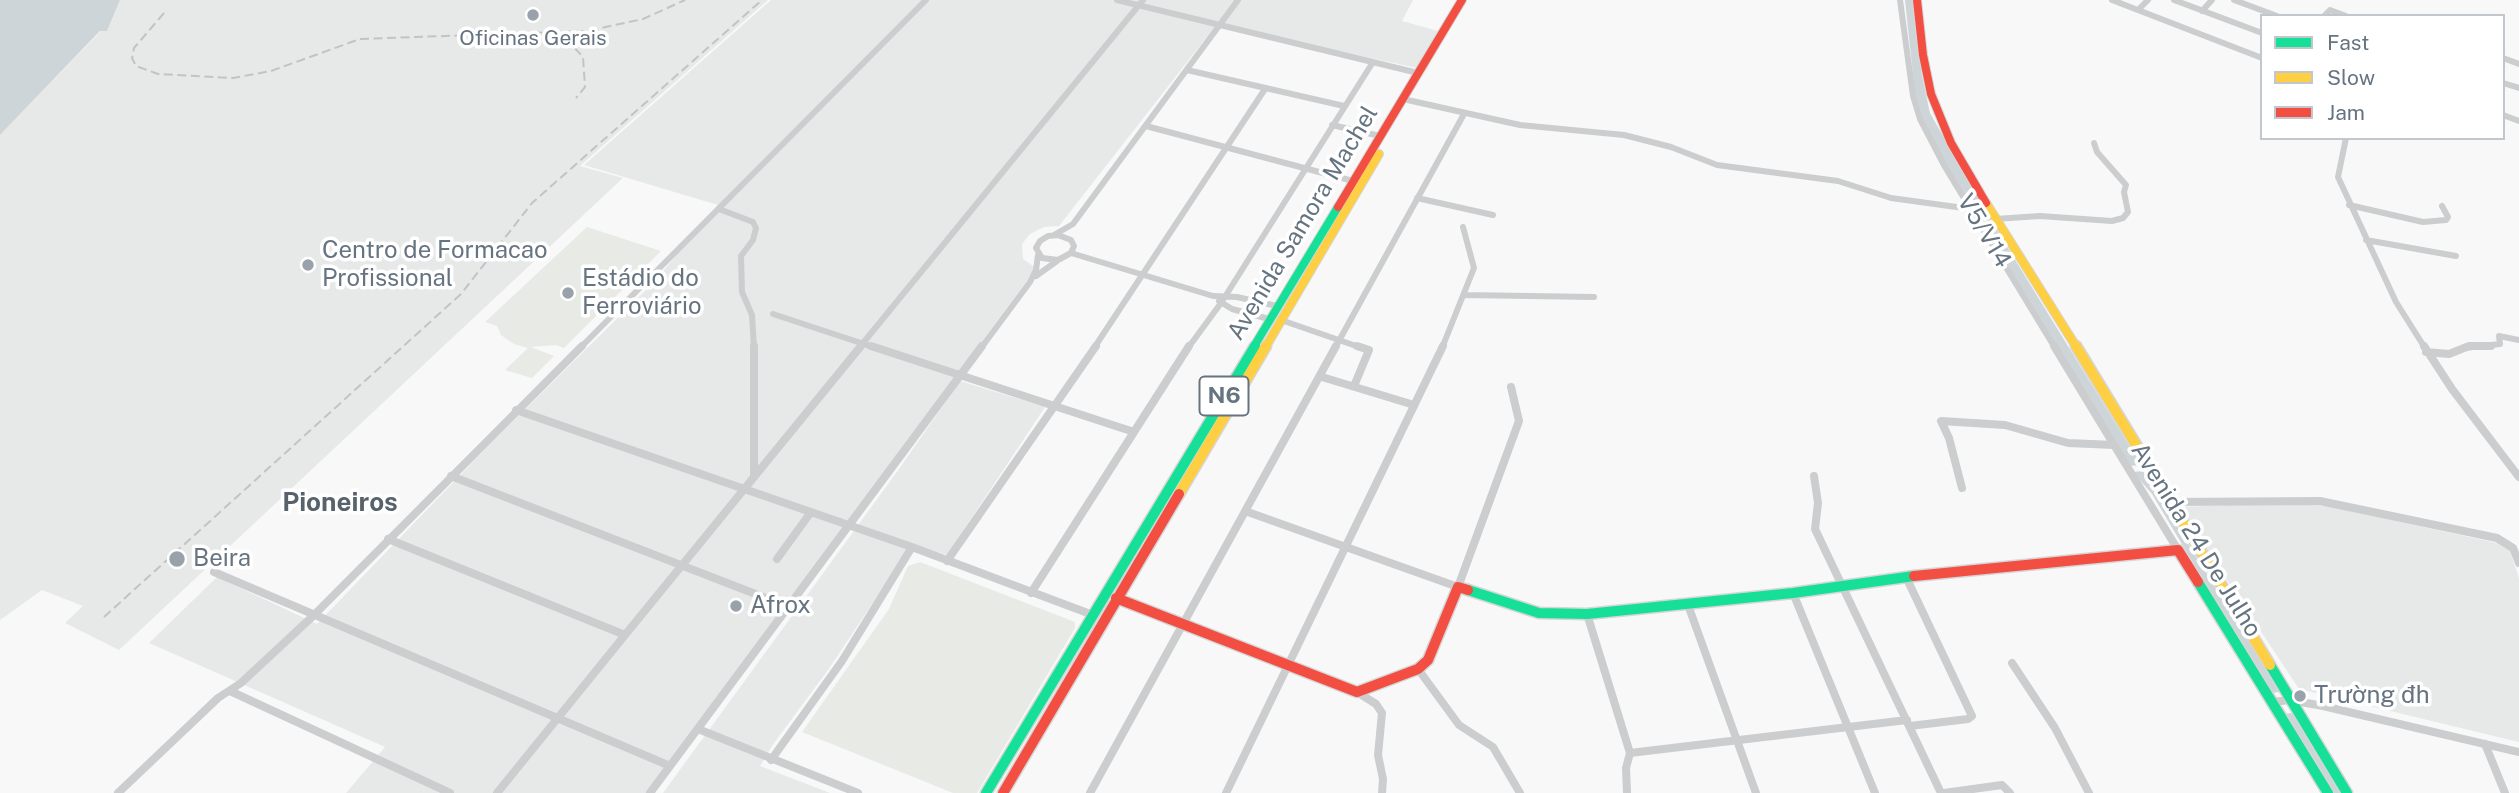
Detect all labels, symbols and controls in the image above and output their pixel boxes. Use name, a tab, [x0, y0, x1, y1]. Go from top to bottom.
marker: Oficinas Gerais	[525, 7, 541, 23]
legend	[2260, 14, 2505, 140]
place label: Oficinas Gerais	[459, 26, 607, 52]
text: Fast	[2327, 30, 2369, 55]
text: Slow	[2327, 65, 2375, 90]
text: Jam	[2327, 100, 2365, 125]
street label: Avenida Samora Machel	[1222, 101, 1384, 345]
street label: V5/V14	[1951, 189, 2017, 273]
place label: Centro de Formacao Profissional	[322, 237, 548, 293]
marker: Centro de Formacao Profissional	[300, 257, 316, 273]
place label: Estádio do Ferroviário	[582, 265, 702, 321]
marker: Estádio do Ferroviário	[560, 285, 576, 301]
road number: N6	[1200, 376, 1248, 416]
street label: Avenida 24 De Julho	[2125, 438, 2267, 642]
district label: Pioneiros	[282, 487, 398, 519]
place label: Beira	[193, 545, 251, 573]
marker: Beira	[167, 549, 187, 569]
place label: Afrox	[750, 592, 811, 620]
marker: Afrox	[728, 598, 744, 614]
place label: Trường đh	[2314, 682, 2430, 710]
marker: Trường đh	[2292, 688, 2308, 704]

